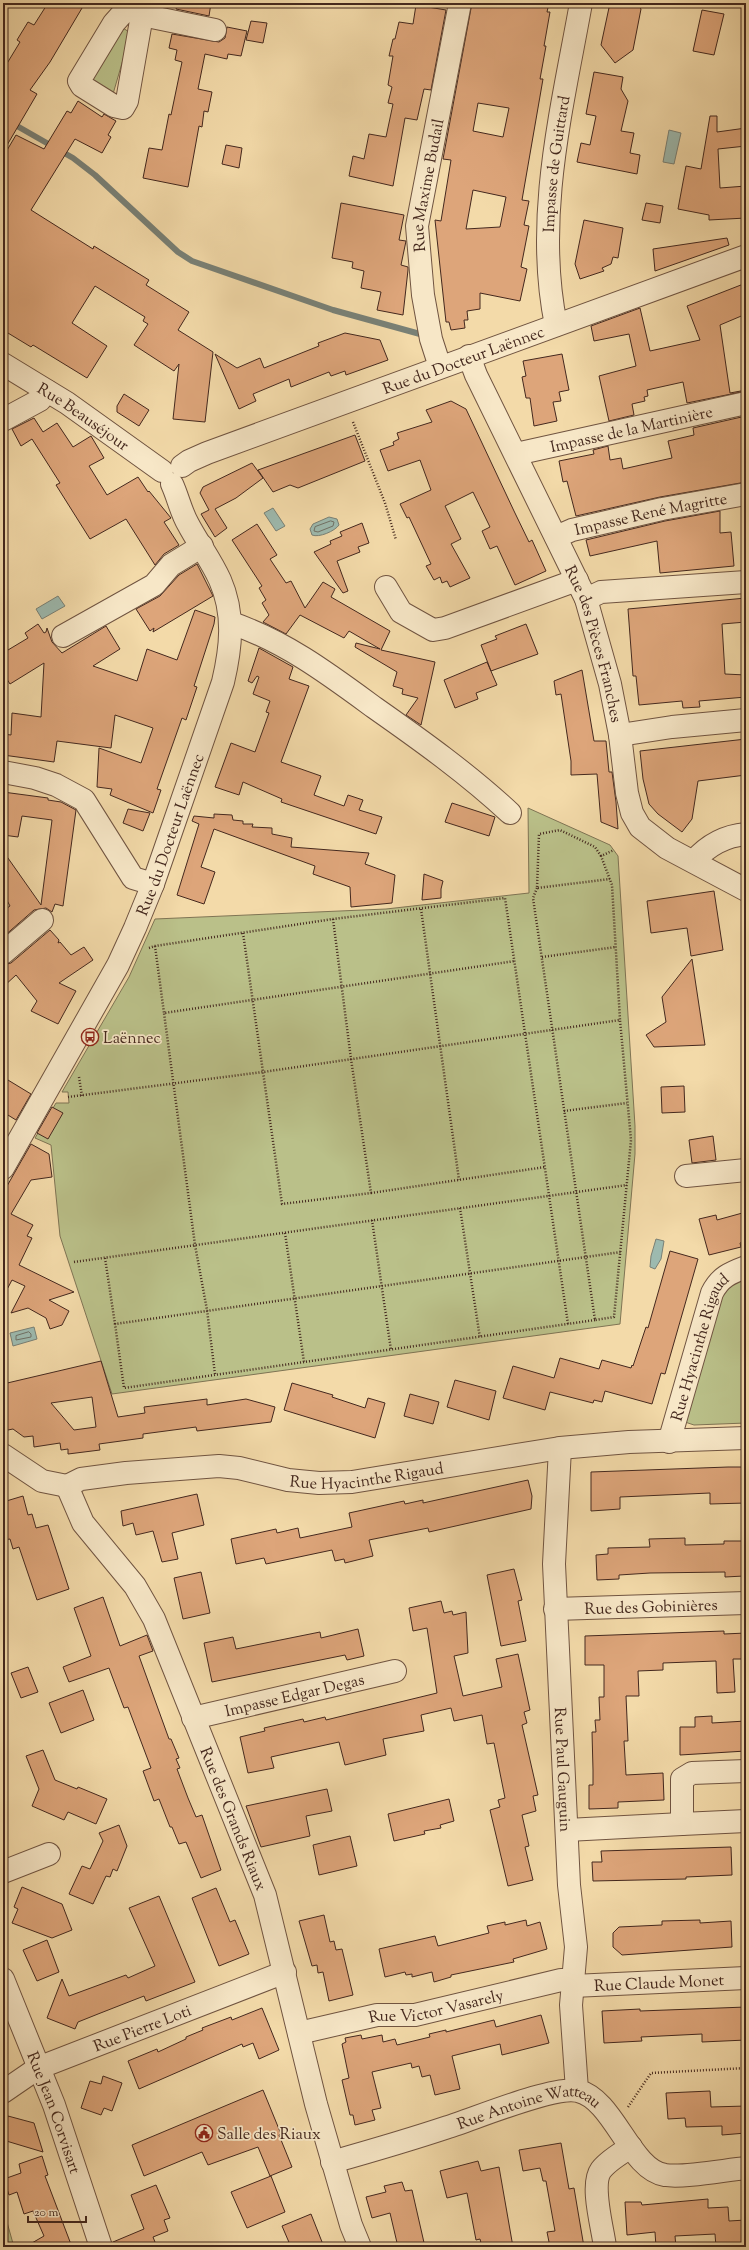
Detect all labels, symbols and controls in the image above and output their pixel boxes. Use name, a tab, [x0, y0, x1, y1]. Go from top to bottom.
street label: Impasse de Guittard	[539, 94, 577, 233]
street label: Rue Maxime Budail	[408, 116, 452, 253]
street label: Rue du Docteur Laënnec	[380, 322, 548, 402]
street label: Rue Beauséjour	[32, 378, 133, 458]
street label: Impasse de la Martinière	[548, 402, 715, 460]
street label: Impasse René Magritte	[573, 489, 729, 543]
street label: Rue des Pièces Franches	[557, 562, 626, 725]
street label: Rue du Docteur Laënnec	[132, 751, 211, 920]
bus stop icon: Laënnec	[80, 1027, 100, 1047]
place label: Laënnec	[103, 1028, 161, 1051]
street label: Rue Hyacinthe Rigaud	[667, 1269, 735, 1424]
street label: Rue Hyacinthe Rigaud	[288, 1458, 445, 1497]
street label: Rue des Gobinières	[584, 1595, 718, 1622]
street label: Impasse Edgar Degas	[223, 1669, 367, 1724]
street label: Rue Paul Gauguin	[547, 1707, 576, 1833]
street label: Rue des Grands Riaux	[193, 1744, 271, 1895]
street label: Rue Claude Monet	[594, 1970, 725, 1999]
street label: Rue Victor Vasarely	[367, 1985, 506, 2031]
street label: Rue Pierre Loti	[91, 2000, 196, 2059]
street label: Rue Jean Corvisart	[20, 2049, 85, 2178]
street label: Rue Antoine Watteau	[455, 2081, 606, 2137]
public building icon: Salle des Riaux	[194, 2123, 214, 2143]
place label: Salle des Riaux	[217, 2124, 321, 2147]
scale bar	[28, 2198, 86, 2224]
text: 20 m	[34, 2204, 59, 2222]

